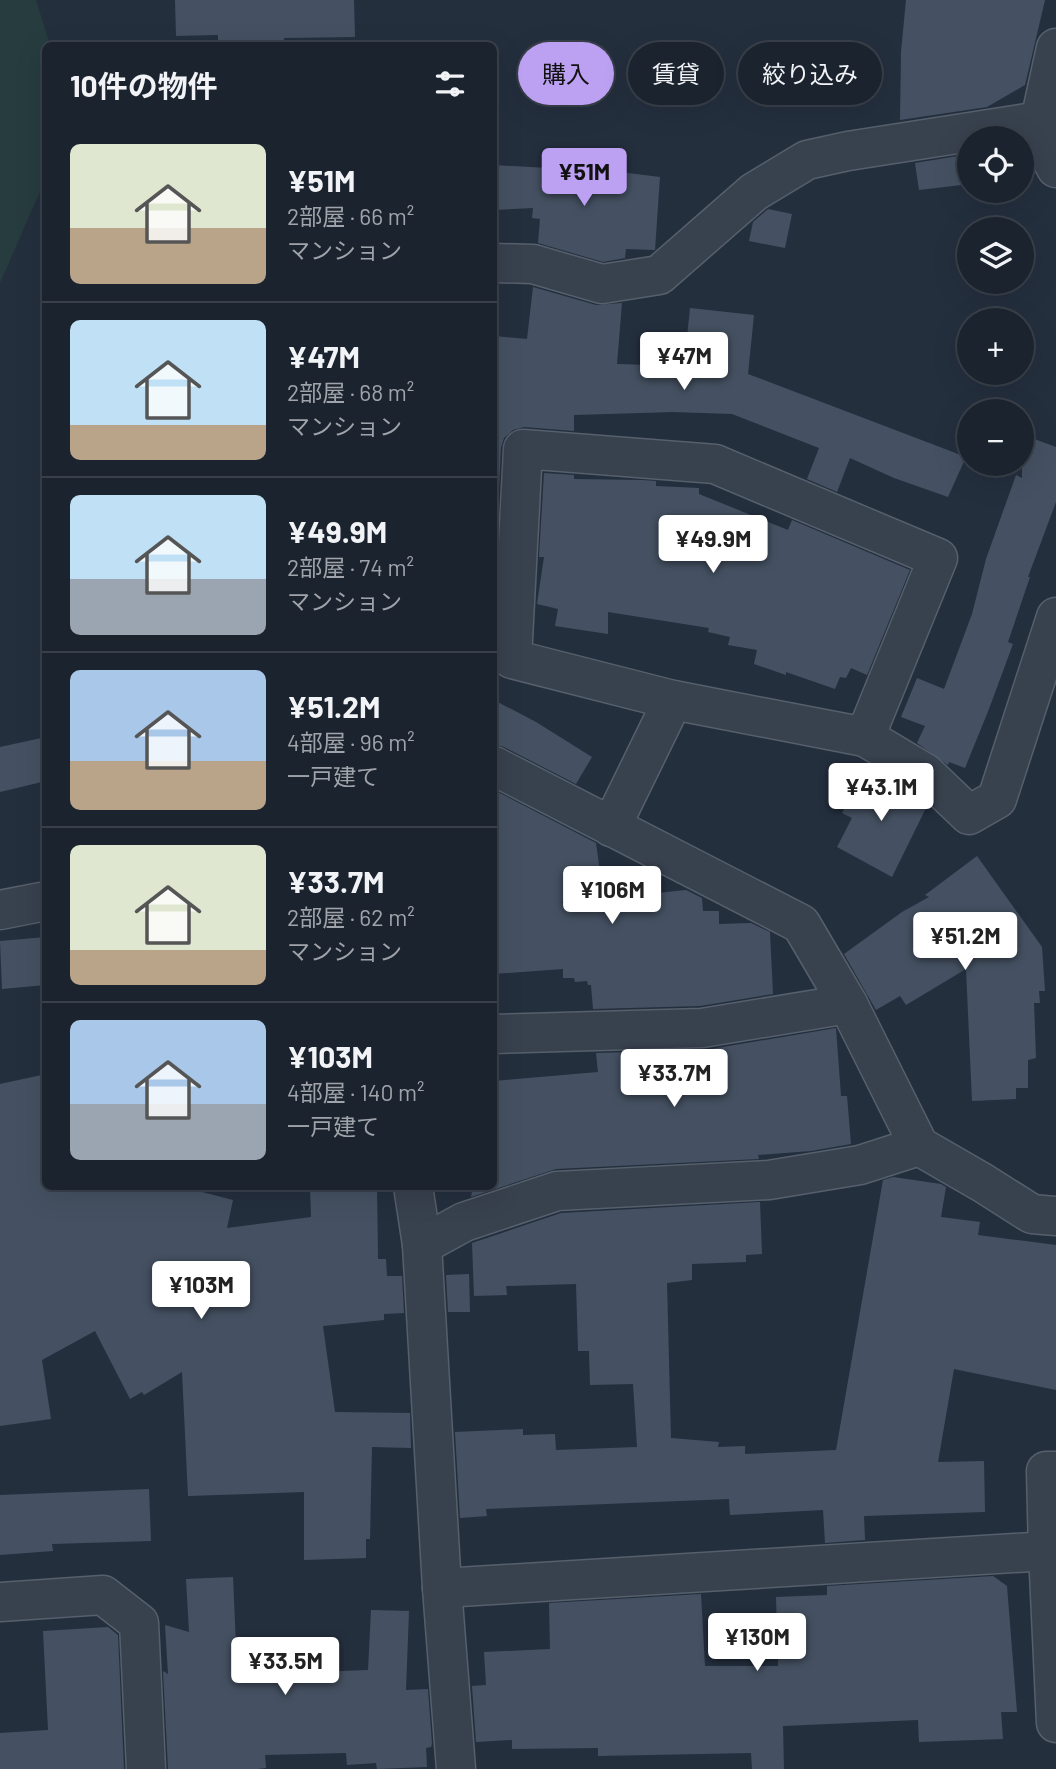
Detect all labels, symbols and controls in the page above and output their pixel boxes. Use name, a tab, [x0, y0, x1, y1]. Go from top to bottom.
chip: 購入	[518, 42, 614, 105]
chip: 賃貸	[628, 42, 724, 105]
chip: 絞り込み	[738, 42, 882, 105]
icon: filters	[431, 65, 469, 103]
text: 10件の物件	[70, 67, 218, 103]
map controls	[957, 126, 1034, 476]
button: locate	[957, 126, 1034, 203]
pin: ¥51M	[543, 148, 625, 208]
text: ¥51M	[558, 157, 610, 185]
text: ¥51M	[287, 162, 356, 198]
icon: home	[126, 172, 210, 256]
text: 2部屋 · 66 m²	[287, 202, 414, 230]
button: layers	[957, 217, 1034, 294]
text: マンション	[287, 236, 402, 264]
button: +	[957, 308, 1034, 385]
pin: ¥47M	[643, 332, 725, 392]
text: ¥47M	[287, 338, 360, 374]
text: ¥47M	[656, 341, 712, 369]
icon: home	[126, 348, 210, 432]
text: 2部屋 · 68 m²	[287, 378, 414, 406]
button: −	[957, 399, 1034, 476]
text: マンション	[287, 412, 402, 440]
text: ¥49.9M	[287, 513, 387, 549]
pin: ¥49.9M	[656, 516, 770, 575]
icon: home	[126, 523, 210, 607]
text: ¥49.9M	[675, 524, 751, 552]
text: 2部屋 · 74 m²	[287, 553, 414, 581]
text: マンション	[287, 587, 402, 615]
text: ¥51.2M	[287, 688, 380, 724]
icon: home	[126, 698, 210, 782]
text: 4部屋 · 96 m²	[287, 728, 415, 756]
text: 一戸建て	[287, 762, 379, 790]
pin: ¥43.1M	[824, 764, 938, 823]
text: ¥43.1M	[845, 772, 917, 800]
text: ¥33.7M	[287, 863, 384, 899]
pin: ¥106M	[563, 866, 661, 926]
icon: home	[126, 873, 210, 957]
text: ¥106M	[579, 875, 645, 903]
text: 2部屋 · 62 m²	[287, 903, 415, 931]
pin: ¥51.2M	[908, 912, 1022, 972]
text: ¥51.2M	[929, 921, 1001, 949]
text: マンション	[287, 937, 402, 965]
text: ¥103M	[287, 1038, 373, 1074]
icon: home	[126, 1048, 210, 1132]
pin: ¥33.7M	[617, 1050, 731, 1109]
text: ¥33.7M	[637, 1058, 711, 1086]
text: 4部屋 · 140 m²	[287, 1078, 425, 1106]
text: 一戸建て	[287, 1112, 379, 1140]
pin: ¥103M	[152, 1262, 250, 1321]
text: ¥103M	[168, 1270, 234, 1298]
pin: ¥130M	[708, 1614, 806, 1673]
text: ¥130M	[724, 1622, 790, 1650]
pin: ¥33.5M	[228, 1638, 342, 1697]
text: ¥33.5M	[247, 1646, 323, 1674]

